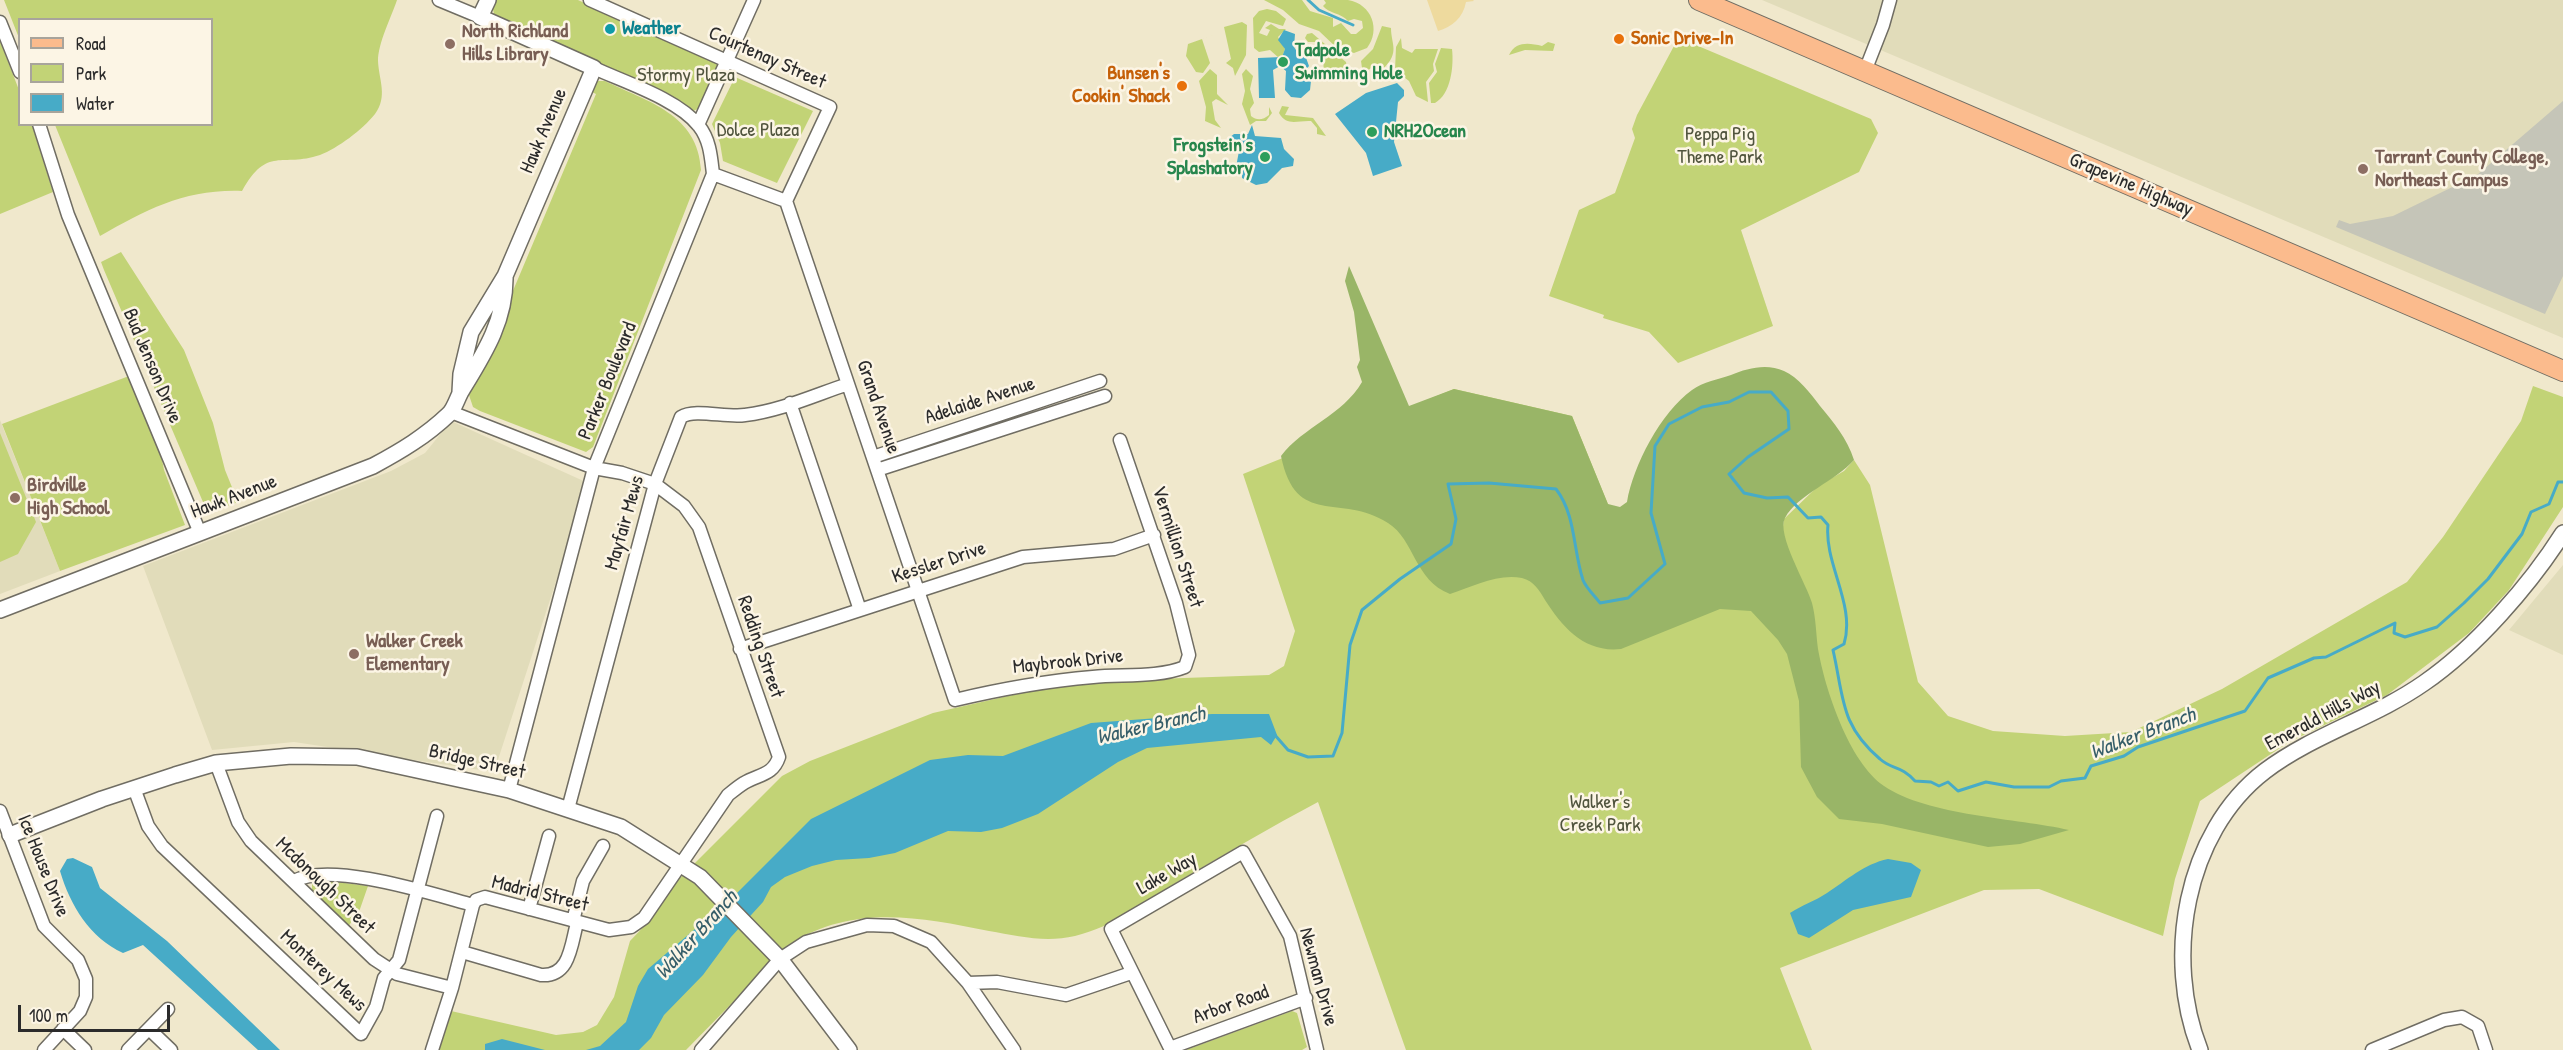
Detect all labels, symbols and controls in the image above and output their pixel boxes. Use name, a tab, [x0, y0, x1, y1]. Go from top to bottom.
place label: Weather	[622, 17, 681, 41]
legend	[18, 18, 213, 126]
place label: North Richland Hills Library	[462, 20, 568, 67]
street label: Courtenay Street	[705, 21, 829, 95]
marker: Weather	[603, 22, 617, 36]
place label: Sonic Drive-In	[1631, 27, 1734, 51]
text: Road	[76, 31, 106, 56]
marker: Sonic Drive-In	[1612, 32, 1626, 46]
marker: North Richland Hills Library	[443, 37, 457, 51]
place label: Tadpole Swimming Hole	[1295, 39, 1403, 86]
marker: Tadpole Swimming Hole	[1276, 55, 1290, 69]
text: Park	[76, 61, 106, 86]
place label: Bunsen's Cookin' Shack	[1072, 62, 1170, 109]
park label: Stormy Plaza	[637, 64, 735, 88]
marker: Bunsen's Cookin' Shack	[1175, 79, 1189, 93]
street label: Hawk Avenue	[515, 85, 573, 177]
text: Water	[76, 91, 114, 116]
park label: Dolce Plaza	[717, 119, 799, 143]
place label: NRH2Ocean	[1384, 120, 1466, 144]
park label: Peppa Pig Theme Park	[1677, 123, 1763, 170]
marker: NRH2Ocean	[1365, 125, 1379, 139]
place label: Frogstein's Splashatory	[1167, 134, 1253, 181]
place label: Tarrant County College, Northeast Campus	[2375, 146, 2548, 193]
street label: Grapevine Highway	[2065, 148, 2197, 222]
marker: Frogstein's Splashatory	[1258, 150, 1272, 164]
marker: Tarrant County College, Northeast Campus	[2356, 162, 2370, 176]
street label: Bud Jenson Drive	[117, 305, 187, 427]
street label: Parker Boulevard	[574, 319, 642, 443]
street label: Grand Avenue	[851, 357, 905, 457]
street label: Adelaide Avenue	[922, 372, 1038, 430]
street label: Hawk Avenue	[188, 470, 280, 524]
street label: Mayfair Mews	[600, 473, 650, 573]
place label: Birdville High School	[27, 474, 110, 521]
street label: Vermillion Street	[1146, 483, 1208, 611]
marker: Birdville High School	[8, 491, 22, 505]
street label: Kessler Drive	[889, 537, 989, 589]
street label: Redding Street	[731, 593, 789, 701]
place label: Walker Creek Elementary	[366, 630, 463, 677]
street label: Maybrook Drive	[1012, 644, 1124, 680]
marker: Walker Creek Elementary	[347, 647, 361, 661]
street label: Emerald Hills Way	[2261, 676, 2385, 756]
water label: Walker Branch	[1094, 701, 1208, 751]
water label: Walker Branch	[2087, 702, 2199, 766]
street label: Bridge Street	[426, 739, 528, 785]
park label: Walker's Creek Park	[1560, 791, 1640, 838]
street label: Ice House Drive	[12, 811, 74, 921]
street label: Mcdonough Street	[270, 833, 380, 939]
street label: Lake Way	[1133, 847, 1201, 901]
street label: Madrid Street	[489, 870, 591, 918]
water label: Walker Branch	[651, 886, 743, 984]
street label: Monterey Mews	[275, 925, 371, 1017]
street label: Newman Drive	[1293, 925, 1343, 1029]
street label: Arbor Road	[1190, 980, 1272, 1030]
scale bar	[21, 993, 172, 1031]
text: 100 m	[29, 1003, 68, 1028]

